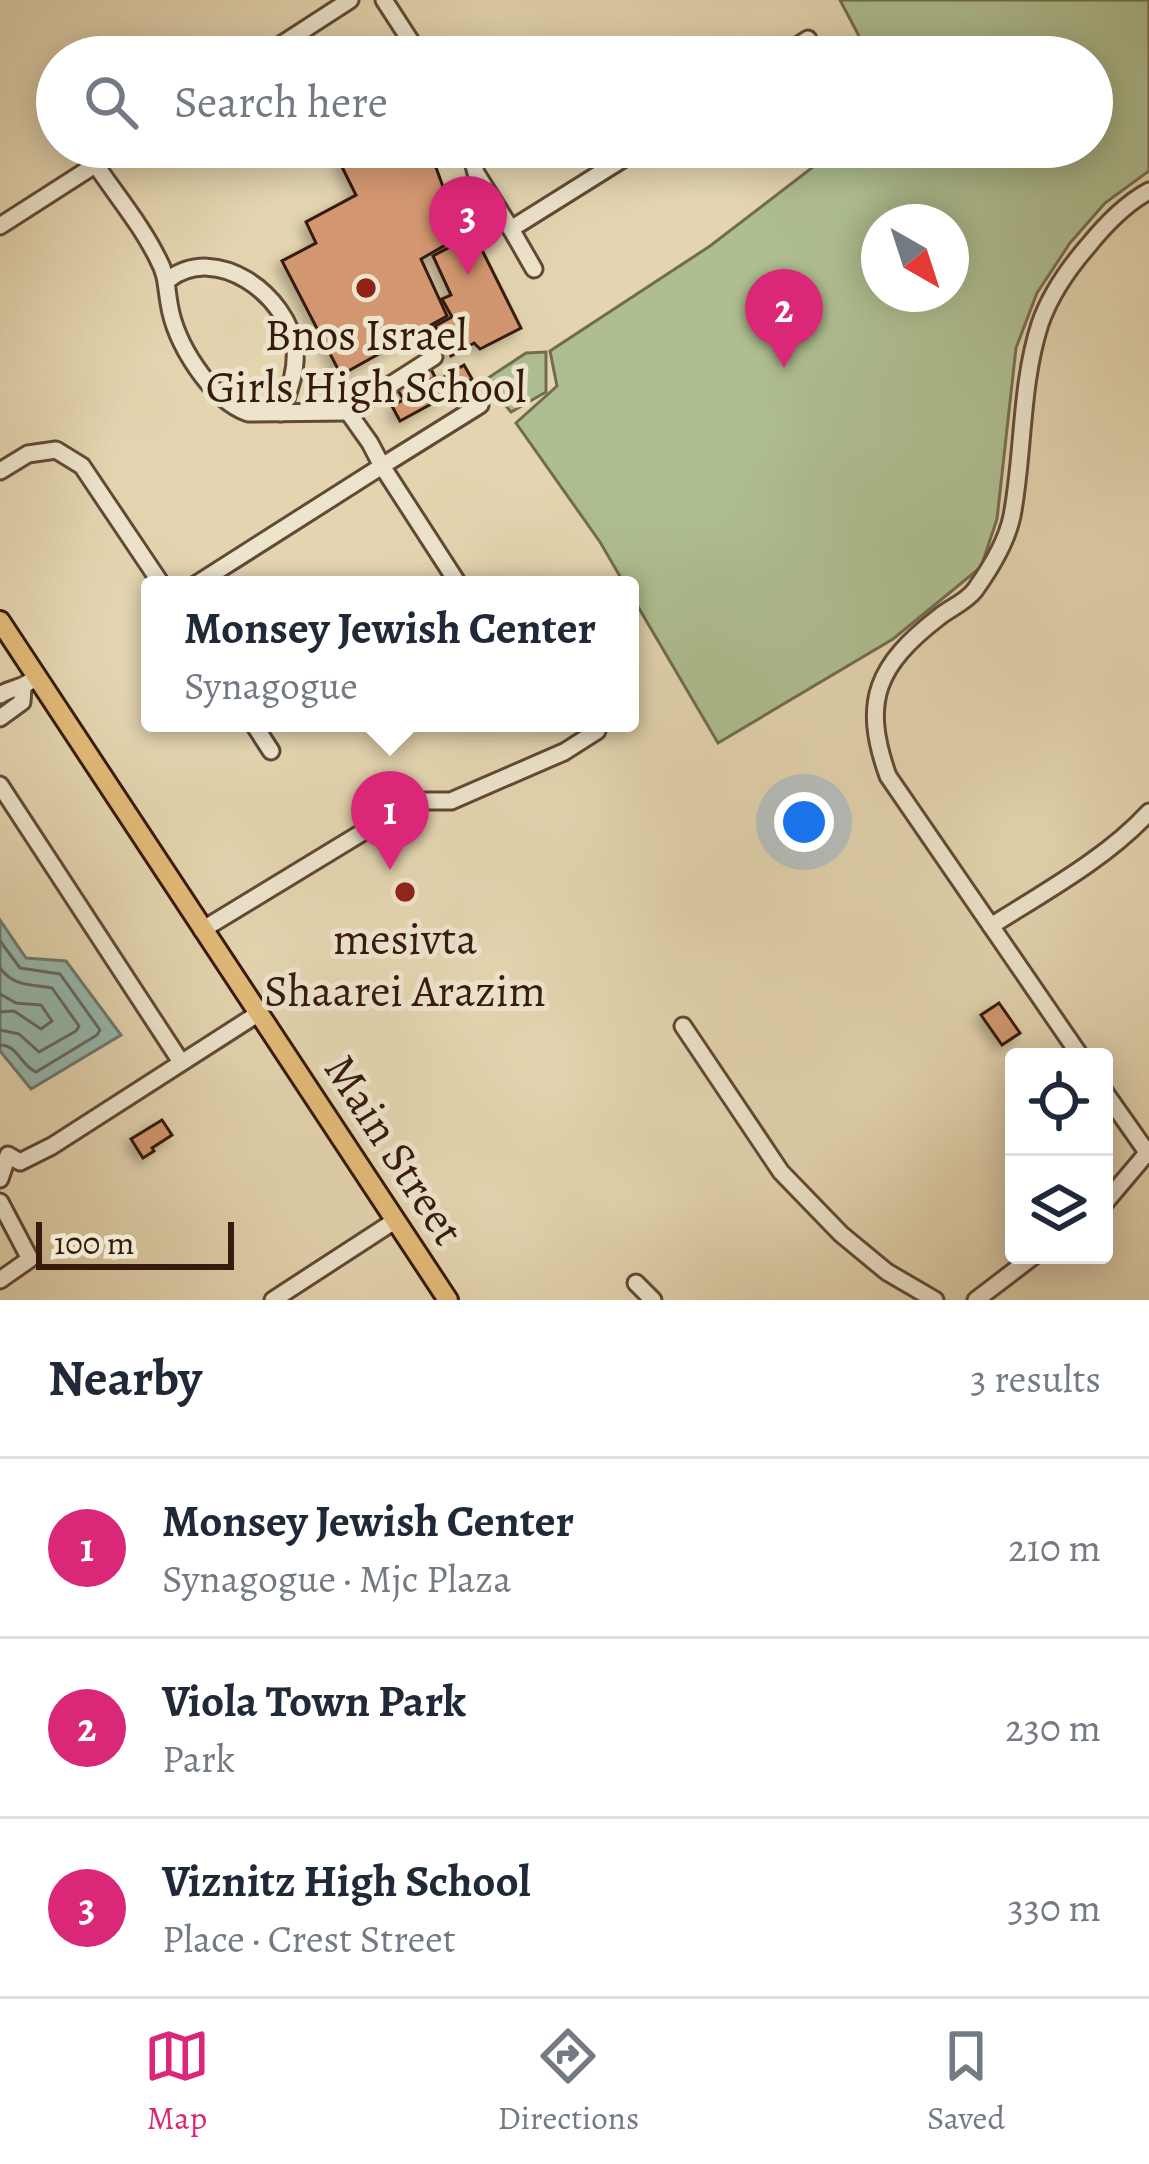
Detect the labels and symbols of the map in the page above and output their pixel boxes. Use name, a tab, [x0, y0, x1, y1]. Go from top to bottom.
pin: 3	[429, 176, 507, 275]
north arrow	[861, 204, 969, 312]
pin: 2	[745, 269, 823, 368]
marker: Bnos Israel Girls High School	[353, 275, 379, 301]
place label: Bnos Israel Girls High School	[206, 304, 526, 418]
pin: 1	[351, 771, 429, 870]
your location	[774, 792, 834, 852]
marker: mesivta Shaarei Arazim	[392, 879, 418, 905]
place label: mesivta Shaarei Arazim	[264, 908, 546, 1022]
street label: Main Street	[309, 1042, 479, 1257]
scale bar	[36, 1216, 234, 1269]

